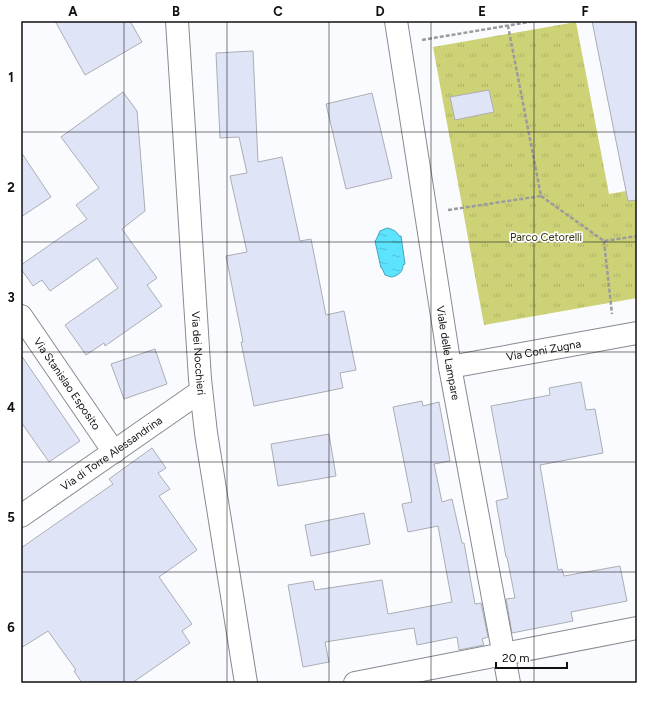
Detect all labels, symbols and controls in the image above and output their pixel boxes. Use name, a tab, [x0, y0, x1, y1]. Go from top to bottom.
text: A	[68, 4, 78, 19]
text: B	[172, 4, 180, 19]
text: C	[273, 4, 283, 19]
text: D	[375, 4, 385, 19]
text: E	[478, 4, 486, 19]
text: F	[581, 4, 589, 19]
text: 1	[8, 70, 14, 85]
text: 2	[7, 180, 15, 195]
park label: Parco Cetorelli	[510, 231, 582, 244]
text: 3	[7, 290, 15, 305]
street label: Viale delle Lampare	[434, 305, 462, 401]
street label: Via dei Nocchieri	[189, 311, 208, 396]
street label: Via Stanislao Esposito	[31, 335, 103, 433]
street label: Via Coni Zugna	[505, 337, 582, 364]
text: 4	[7, 400, 15, 415]
street label: Via di Torre Alessandrina	[58, 414, 165, 493]
text: 5	[7, 510, 15, 525]
text: 6	[7, 620, 15, 635]
scale bar	[496, 644, 567, 670]
text: 20 m	[502, 651, 530, 665]

